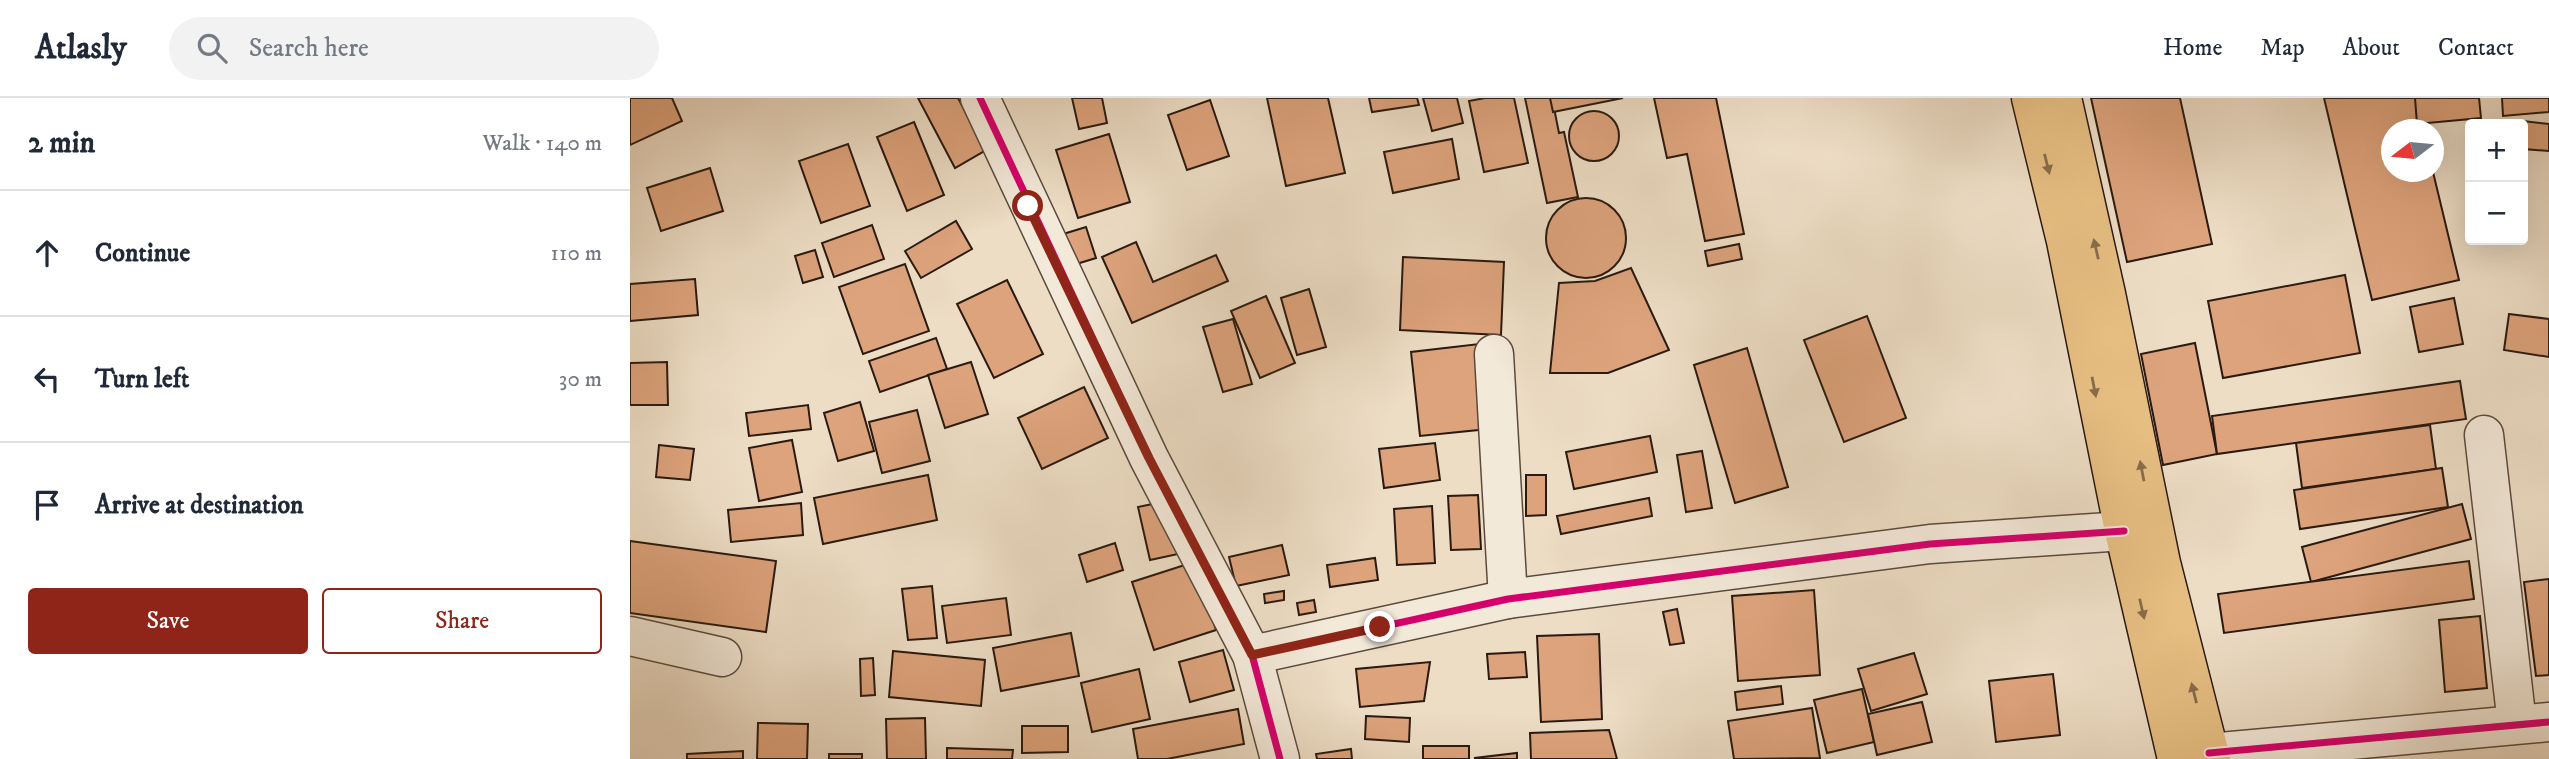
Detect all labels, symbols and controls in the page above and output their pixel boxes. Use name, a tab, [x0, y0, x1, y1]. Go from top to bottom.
search box	[169, 17, 659, 80]
text: Atlasly	[35, 28, 127, 69]
icon: search	[193, 29, 231, 67]
text: Search here	[249, 32, 369, 65]
text: Home	[2163, 33, 2222, 63]
text: Map	[2260, 33, 2305, 63]
text: About	[2343, 33, 2400, 63]
text: Contact	[2438, 33, 2514, 63]
north arrow	[2381, 119, 2444, 182]
map controls	[2465, 119, 2528, 245]
button: +	[2465, 119, 2528, 182]
text: 2 min	[28, 125, 95, 162]
text: Walk · 140 m	[483, 129, 602, 158]
one-way arrow	[2042, 153, 2053, 175]
button: −	[2465, 182, 2528, 245]
route start	[1012, 190, 1043, 221]
icon: ahead	[28, 234, 66, 272]
text: Continue	[95, 237, 190, 270]
one-way arrow	[2090, 238, 2101, 260]
text: 110 m	[551, 239, 602, 268]
icon: left	[28, 360, 66, 398]
text: Turn left	[95, 363, 189, 396]
text: 30 m	[559, 365, 602, 394]
one-way arrow	[2089, 376, 2100, 398]
one-way arrow	[2136, 460, 2147, 482]
icon: arrive	[28, 486, 66, 524]
text: Arrive at destination	[95, 489, 304, 522]
button: Save	[28, 588, 308, 654]
button: Share	[322, 588, 602, 654]
one-way arrow	[2137, 598, 2148, 620]
route end	[1364, 611, 1395, 642]
one-way arrow	[2188, 682, 2199, 704]

